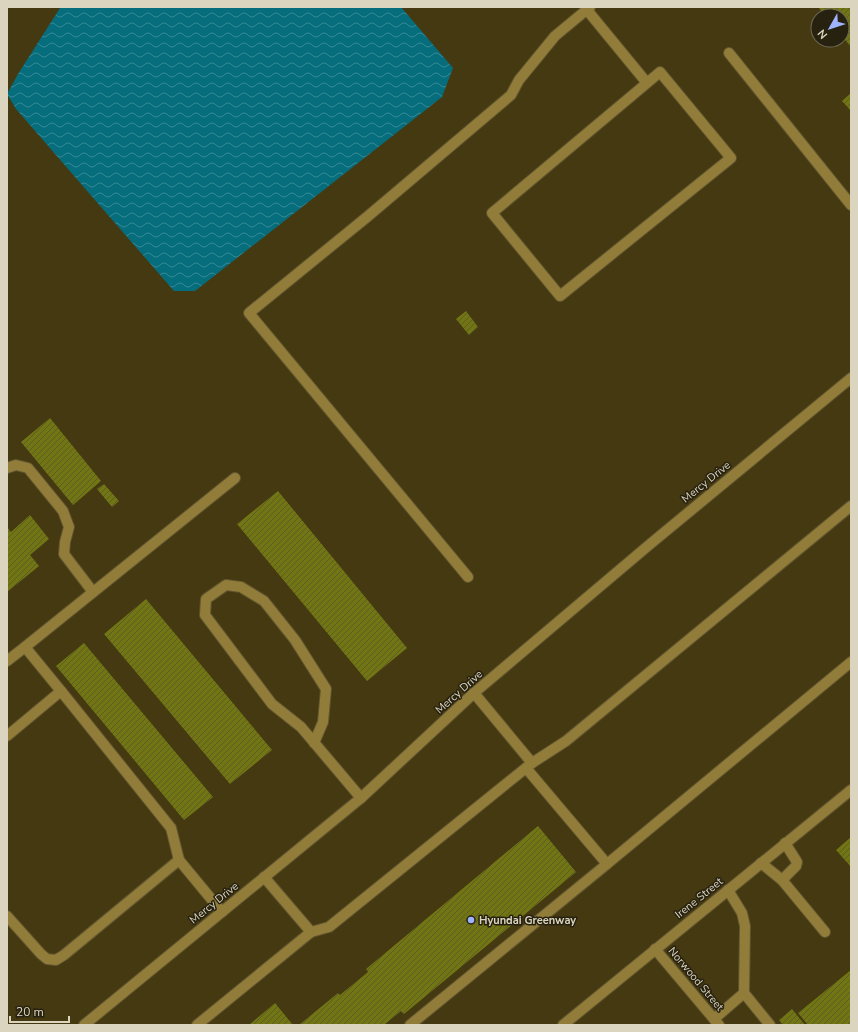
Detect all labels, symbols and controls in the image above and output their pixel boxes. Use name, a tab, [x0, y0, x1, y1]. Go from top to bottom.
north arrow	[810, 8, 850, 48]
text: N	[814, 26, 831, 42]
street label: Mercy Drive	[678, 458, 734, 506]
street label: Mercy Drive	[432, 667, 486, 717]
street label: Irene Street	[672, 874, 726, 922]
street label: Mercy Drive	[186, 879, 242, 927]
place label: Hyundai Greenway	[479, 913, 576, 928]
marker: Hyundai Greenway	[466, 915, 476, 925]
street label: Norwood Street	[665, 944, 727, 1014]
scale bar	[10, 998, 69, 1024]
text: 20 m	[16, 1004, 44, 1020]

